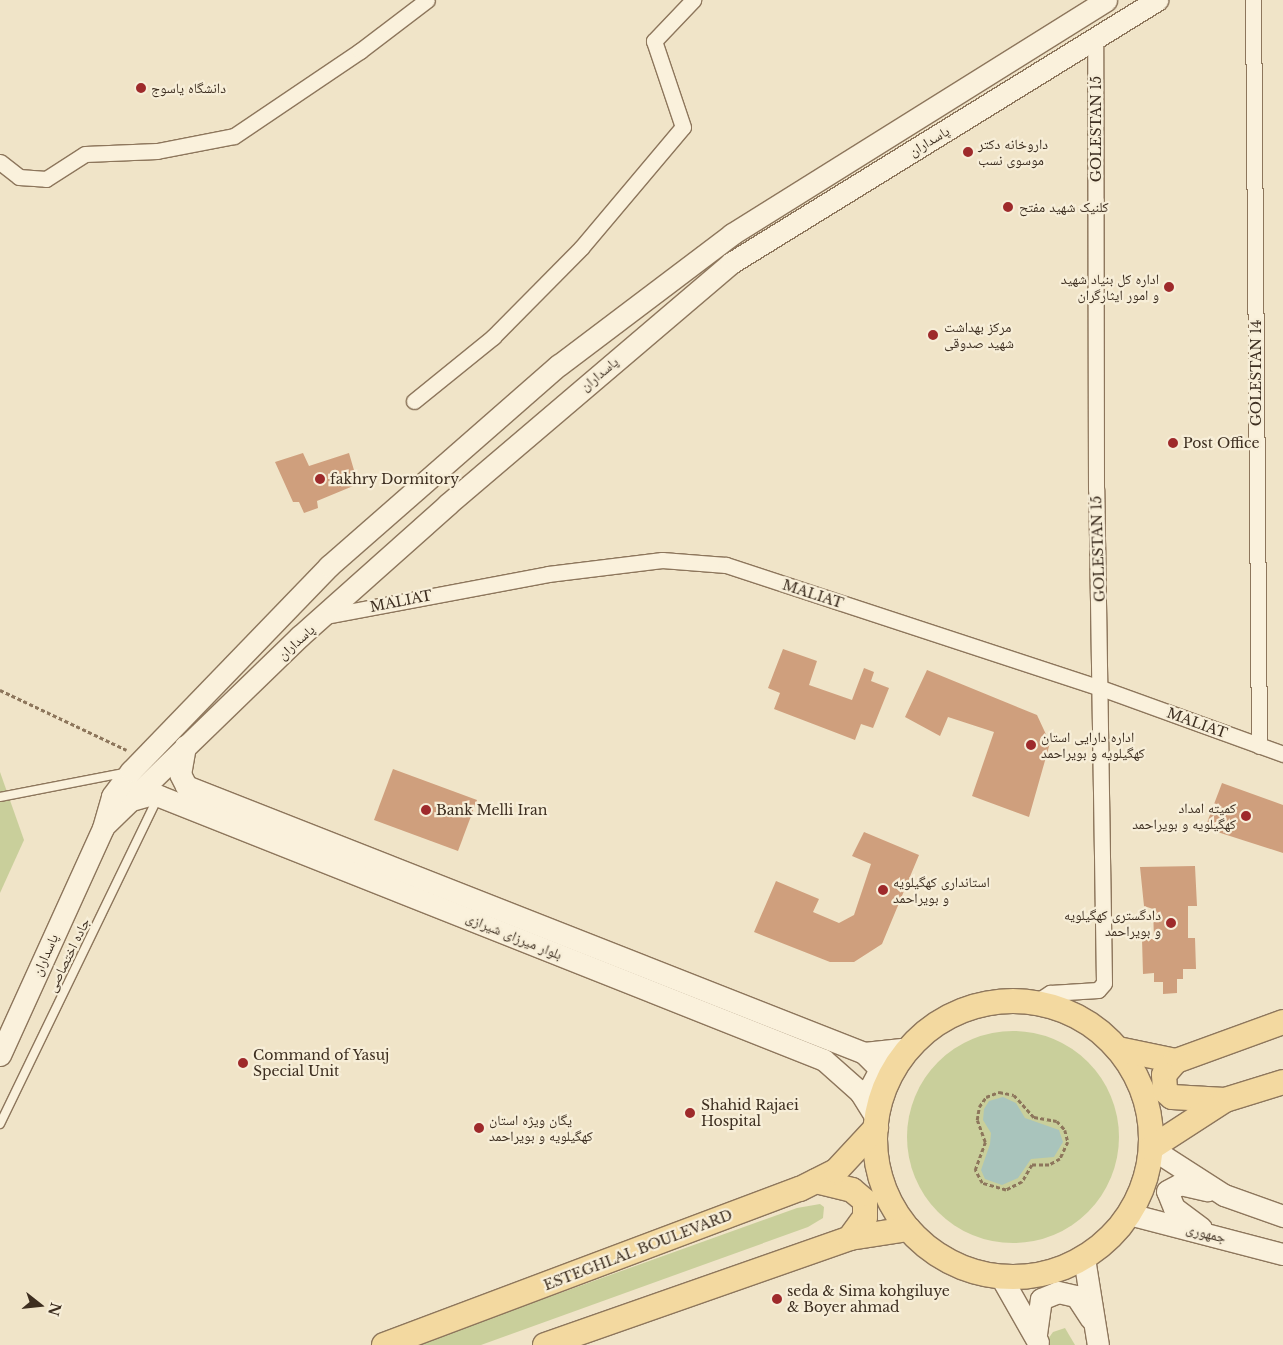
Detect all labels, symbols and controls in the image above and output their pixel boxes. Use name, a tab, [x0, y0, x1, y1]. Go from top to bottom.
street label: GOLESTAN 15	[1088, 76, 1104, 182]
place label: دانشگاه یاسوج	[151, 80, 226, 96]
marker: دانشگاه یاسوج	[135, 82, 147, 94]
street label: پاسداران	[906, 122, 952, 160]
place label: داروخانه دكتر موسوی نسب	[978, 136, 1048, 168]
marker: داروخانه دكتر موسوی نسب	[962, 146, 974, 158]
place label: کلنیک شهید مفتح	[1019, 199, 1109, 215]
marker: کلنیک شهید مفتح	[1001, 200, 1015, 214]
place label: اداره کل بنیاد شهید و امور ایثارگران	[1061, 271, 1159, 304]
marker: اداره کل بنیاد شهید و امور ایثارگران	[1163, 281, 1175, 293]
place label: مرکز بهداشت شهید صدوقی	[944, 319, 1014, 352]
street label: GOLESTAN 14	[1248, 320, 1264, 426]
marker: مرکز بهداشت شهید صدوقی	[926, 328, 940, 342]
street label: پاسداران	[577, 353, 621, 395]
place label: Post Office	[1183, 435, 1259, 451]
marker: Post Office	[1167, 437, 1179, 449]
place label: fakhry Dormitory	[330, 471, 459, 487]
marker: fakhry Dormitory	[314, 473, 326, 485]
street label: GOLESTAN 15	[1088, 496, 1108, 602]
street label: MALIAT	[780, 576, 846, 612]
street label: MALIAT	[368, 587, 434, 615]
street label: پاسداران	[274, 621, 318, 663]
street label: MALIAT	[1164, 704, 1230, 742]
place label: اداره دارایی استان کهگیلویه و بویراحمد	[1041, 729, 1145, 762]
marker: اداره دارایی استان کهگیلویه و بویراحمد	[1025, 739, 1037, 751]
place label: کمیته امداد کهگیلویه و بویراحمد	[1132, 800, 1236, 832]
place label: Bank Melli Iran	[436, 802, 547, 818]
marker: Bank Melli Iran	[420, 804, 432, 816]
marker: کمیته امداد کهگیلویه و بویراحمد	[1240, 810, 1252, 822]
place label: استانداری کهگیلویه و بویراحمد	[893, 874, 990, 906]
marker: استانداری کهگیلویه و بویراحمد	[877, 884, 889, 896]
place label: دادگستری کهگیلویه و بویراحمد	[1064, 907, 1161, 940]
street label: بلوار میرزای شیرازی	[463, 909, 565, 963]
street label: جاده اختصاصی	[43, 915, 93, 995]
marker: دادگستری کهگیلویه و بویراحمد	[1165, 917, 1177, 929]
street label: پاسداران	[28, 931, 62, 979]
place label: Command of Yasuj Special Unit	[253, 1047, 390, 1080]
marker: Command of Yasuj Special Unit	[237, 1057, 249, 1069]
place label: Shahid Rajaei Hospital	[701, 1097, 799, 1130]
marker: Shahid Rajaei Hospital	[683, 1106, 697, 1120]
place label: یگان ویژه استان کهگیلویه و بویراحمد	[489, 1112, 593, 1144]
marker: یگان ویژه استان کهگیلویه و بویراحمد	[473, 1122, 485, 1134]
street label: ESTEGHLAL BOULEVARD	[541, 1206, 735, 1294]
street label: جمهوری	[1184, 1220, 1228, 1246]
north arrow	[15, 1280, 65, 1330]
place label: seda & Sima kohgiluye & Boyer ahmad	[787, 1283, 950, 1315]
marker: seda & Sima kohgiluye & Boyer ahmad	[771, 1293, 783, 1305]
text: N	[44, 1300, 65, 1318]

